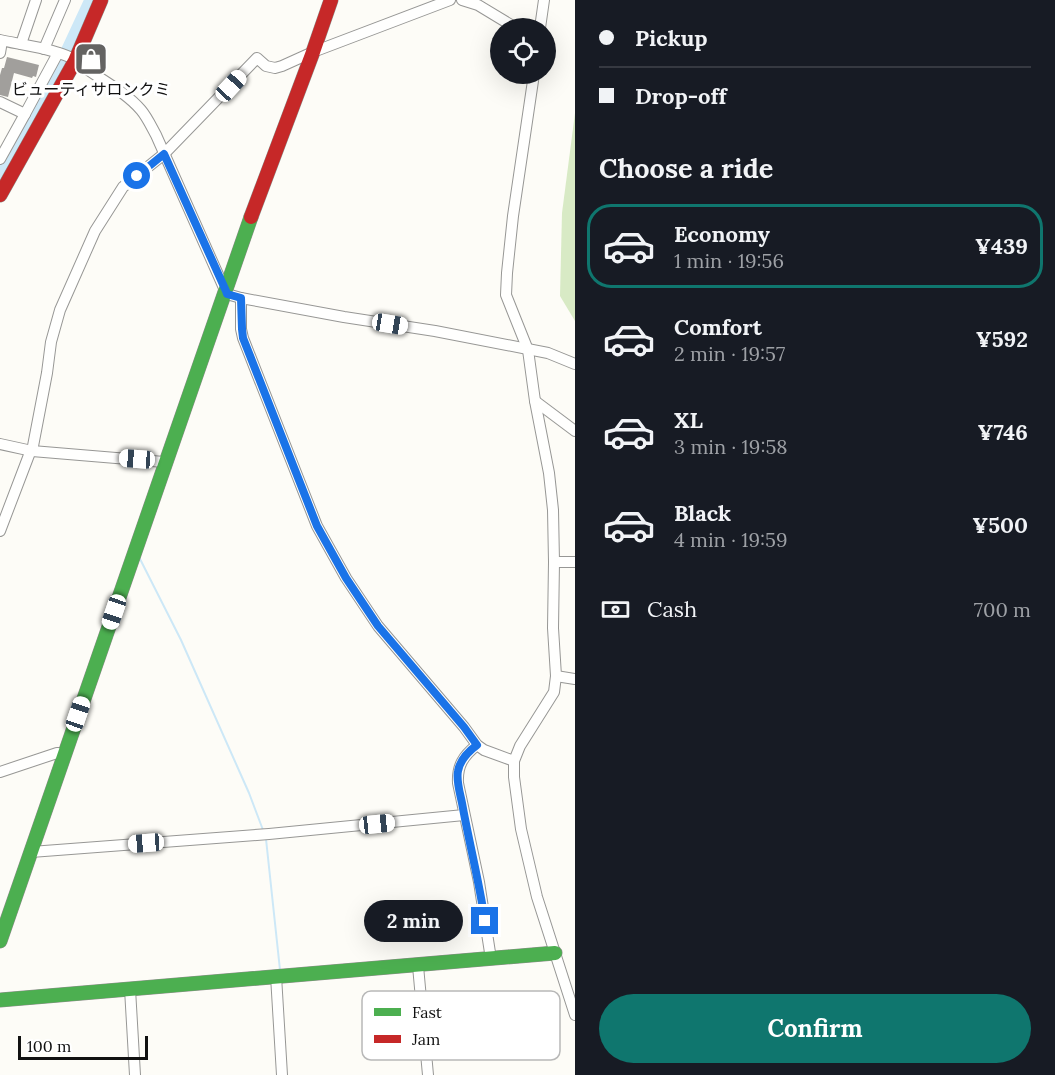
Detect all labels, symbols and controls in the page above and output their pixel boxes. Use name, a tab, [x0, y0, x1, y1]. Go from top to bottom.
map controls	[490, 18, 556, 84]
button: locate	[490, 18, 556, 84]
text: Pickup	[635, 24, 708, 52]
shop icon: ビューティサロンクミ	[73, 41, 109, 77]
car	[212, 67, 250, 105]
place label: ビューティサロンクミ	[11, 79, 171, 99]
text: Drop-off	[635, 82, 727, 110]
text: Choose a ride	[599, 151, 773, 185]
route start	[123, 162, 150, 189]
icon: car	[602, 219, 656, 273]
text: Economy	[674, 220, 770, 248]
text: ¥439	[975, 232, 1028, 260]
text: 1 min · 19:56	[674, 248, 784, 273]
car	[371, 312, 409, 336]
icon: car	[602, 312, 656, 366]
text: Comfort	[674, 313, 762, 341]
text: ¥592	[976, 325, 1028, 353]
text: 2 min · 19:57	[674, 341, 785, 366]
icon: car	[602, 405, 656, 459]
text: XL	[674, 406, 703, 434]
text: ¥746	[978, 418, 1028, 446]
text: 3 min · 19:58	[674, 434, 788, 459]
car	[118, 449, 156, 469]
icon: car	[602, 498, 656, 552]
text: Black	[674, 499, 731, 527]
text: ¥500	[972, 511, 1028, 539]
text: 4 min · 19:59	[674, 527, 788, 552]
car	[100, 592, 128, 632]
icon: cash	[599, 593, 632, 626]
text: Cash	[647, 595, 697, 623]
text: 700 m	[974, 597, 1031, 622]
car	[64, 694, 92, 734]
car	[358, 813, 396, 835]
car	[127, 833, 165, 853]
callout: 2 min	[365, 900, 464, 942]
route end	[471, 907, 498, 934]
text: 2 min	[387, 908, 440, 933]
legend	[362, 991, 560, 1060]
button: Confirm	[599, 994, 1031, 1063]
text: Fast	[412, 1002, 443, 1022]
text: Jam	[411, 1029, 440, 1049]
scale bar	[18, 1033, 148, 1060]
text: 100 m	[27, 1036, 71, 1056]

